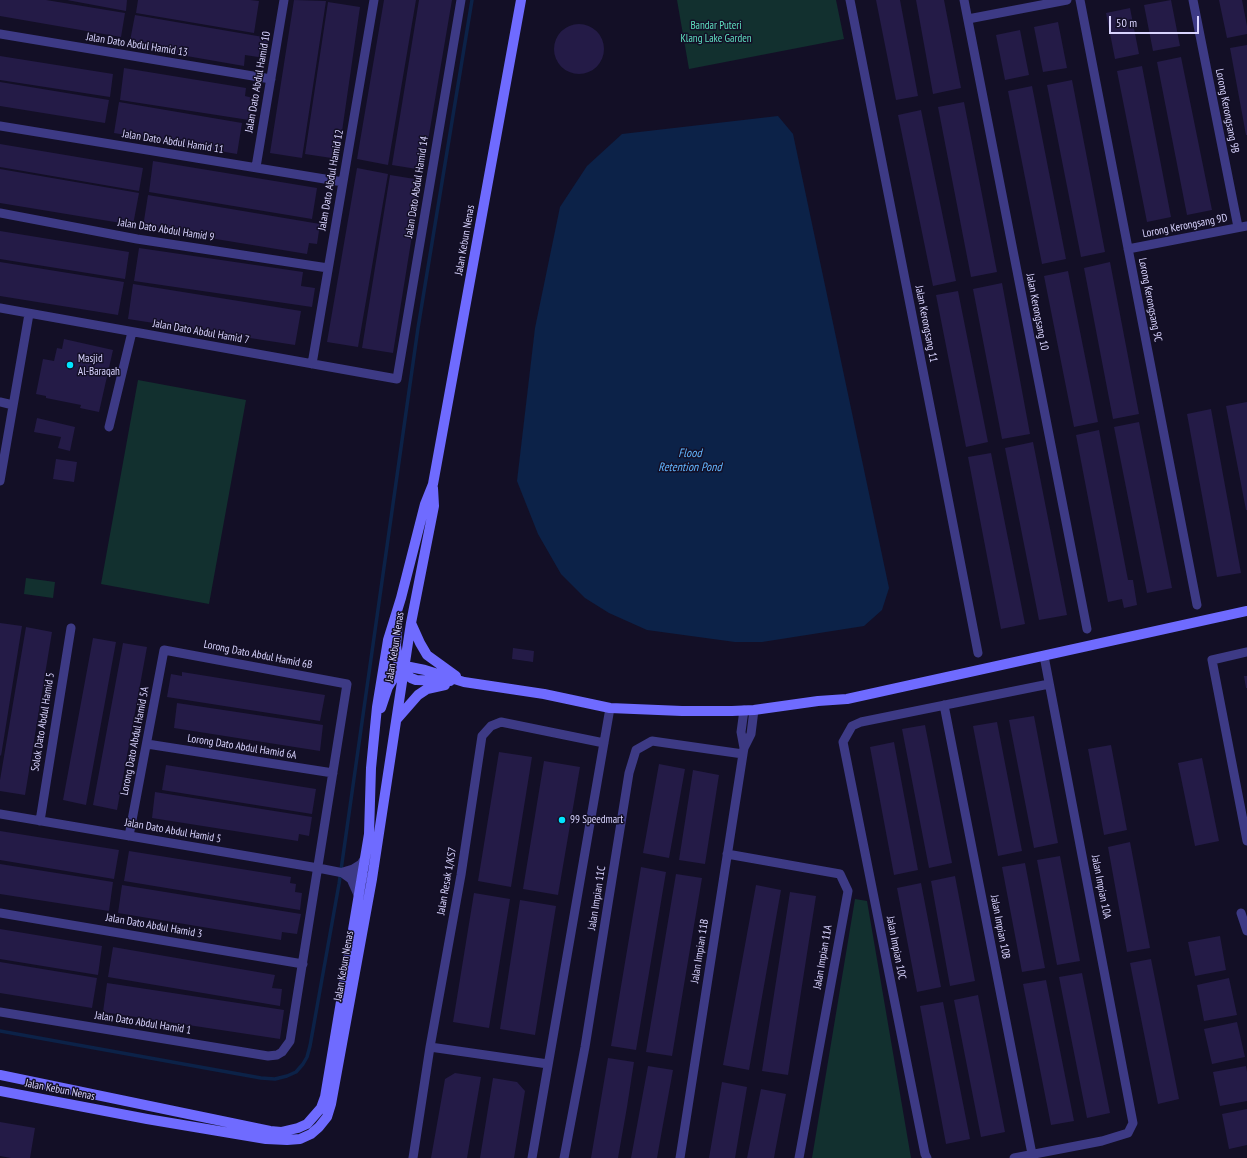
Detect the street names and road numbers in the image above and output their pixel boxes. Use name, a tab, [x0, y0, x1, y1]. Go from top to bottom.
street label: Jalan Dato Abdul Hamid 13	[85, 30, 189, 60]
street label: Jalan Dato Abdul Hamid 10	[243, 30, 273, 134]
street label: Lorong Kerongsang 9B	[1212, 68, 1242, 154]
street label: Jalan Dato Abdul Hamid 11	[121, 127, 225, 157]
street label: Jalan Dato Abdul Hamid 12	[316, 128, 346, 232]
street label: Jalan Dato Abdul Hamid 14	[402, 135, 432, 239]
street label: Jalan Kebun Nenas	[452, 204, 478, 276]
street label: Lorong Kerongsang 9D	[1141, 211, 1229, 241]
street label: Jalan Dato Abdul Hamid 9	[117, 216, 215, 244]
street label: Lorong Kerongsang 9C	[1135, 257, 1165, 343]
street label: Jalan Kerongsang 10	[1023, 272, 1051, 352]
street label: Jalan Kerongsang 11	[912, 284, 940, 364]
street label: Jalan Dato Abdul Hamid 7	[152, 317, 250, 347]
street label: Jalan Kebun Nenas	[383, 611, 407, 683]
street label: Lorong Dato Abdul Hamid 6B	[203, 638, 313, 672]
street label: Solok Dato Abdul Hamid 5	[29, 672, 57, 772]
street label: Lorong Dato Abdul Hamid 5A	[118, 686, 152, 796]
street label: Lorong Dato Abdul Hamid 6A	[187, 732, 297, 762]
street label: Jalan Dato Abdul Hamid 5	[124, 816, 222, 846]
street label: Jalan Resak 1/KS7	[435, 846, 459, 916]
street label: Jalan Impian 10A	[1088, 854, 1114, 920]
street label: Jalan Impian 11C	[585, 865, 609, 931]
street label: Jalan Impian 10B	[987, 894, 1013, 960]
street label: Jalan Dato Abdul Hamid 3	[105, 911, 203, 941]
street label: Jalan Impian 10C	[883, 915, 909, 981]
street label: Jalan Impian 11B	[688, 918, 712, 984]
street label: Jalan Impian 11A	[811, 924, 835, 990]
street label: Jalan Kebun Nenas	[331, 930, 357, 1002]
street label: Jalan Dato Abdul Hamid 1	[94, 1009, 192, 1037]
street label: Jalan Kebun Nenas	[24, 1077, 96, 1103]

